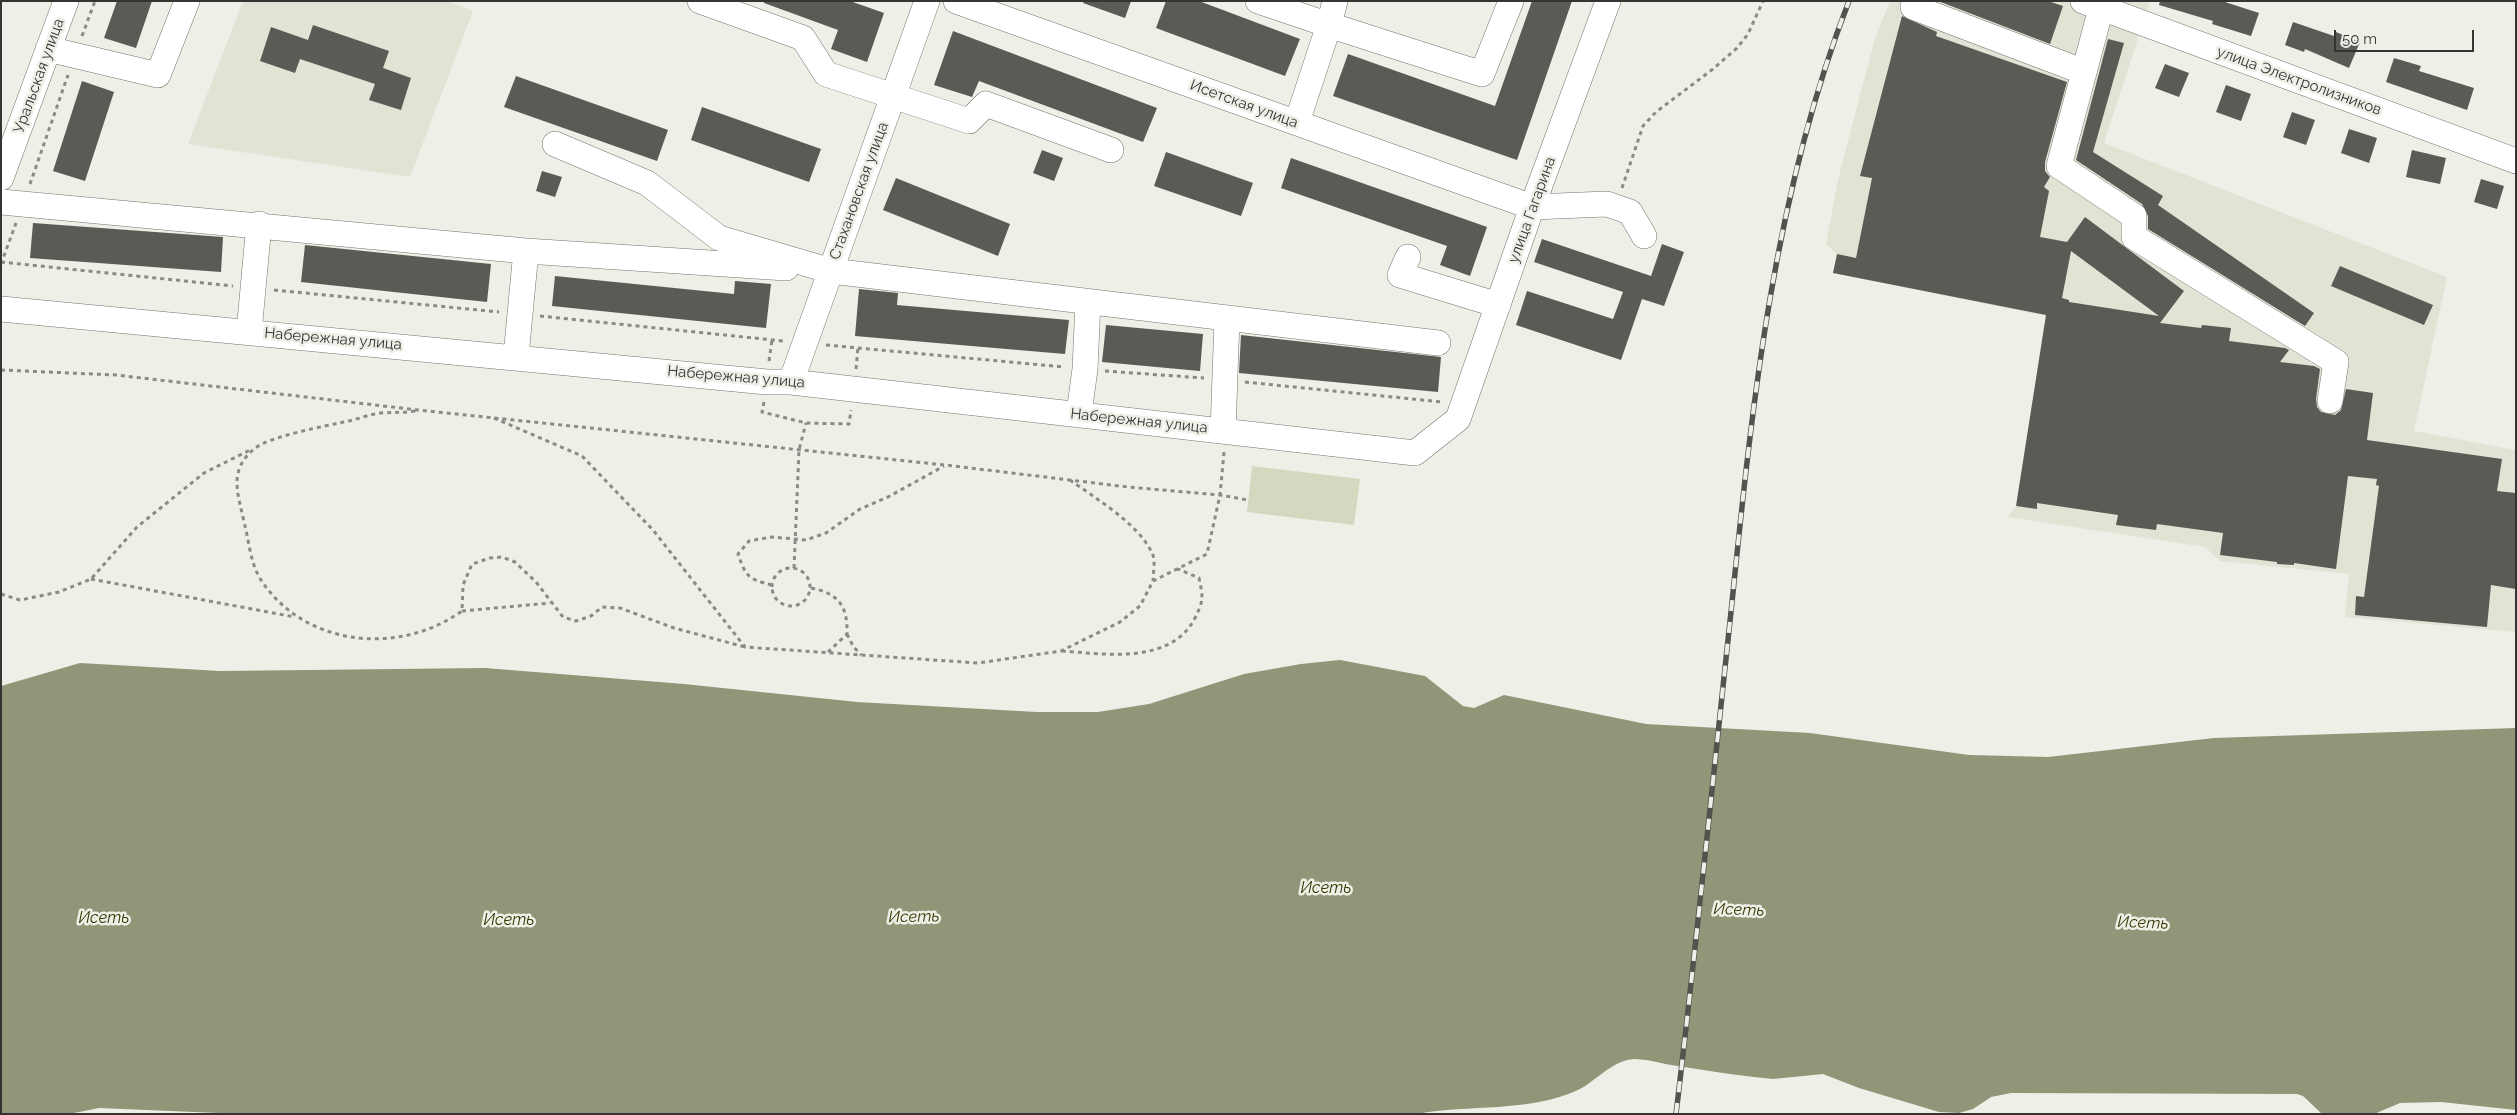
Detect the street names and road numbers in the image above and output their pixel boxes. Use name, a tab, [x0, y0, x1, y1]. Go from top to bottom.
street label: Уральская улица	[10, 16, 68, 136]
street label: улица Электролизников	[2214, 43, 2384, 119]
street label: Исетская улица	[1187, 76, 1301, 132]
street label: Стахановская улица	[826, 120, 892, 262]
street label: улица Гагарина	[1504, 155, 1560, 265]
street label: Набережная улица	[264, 324, 402, 354]
street label: Набережная улица	[667, 362, 805, 392]
street label: Набережная улица	[1069, 405, 1209, 437]

